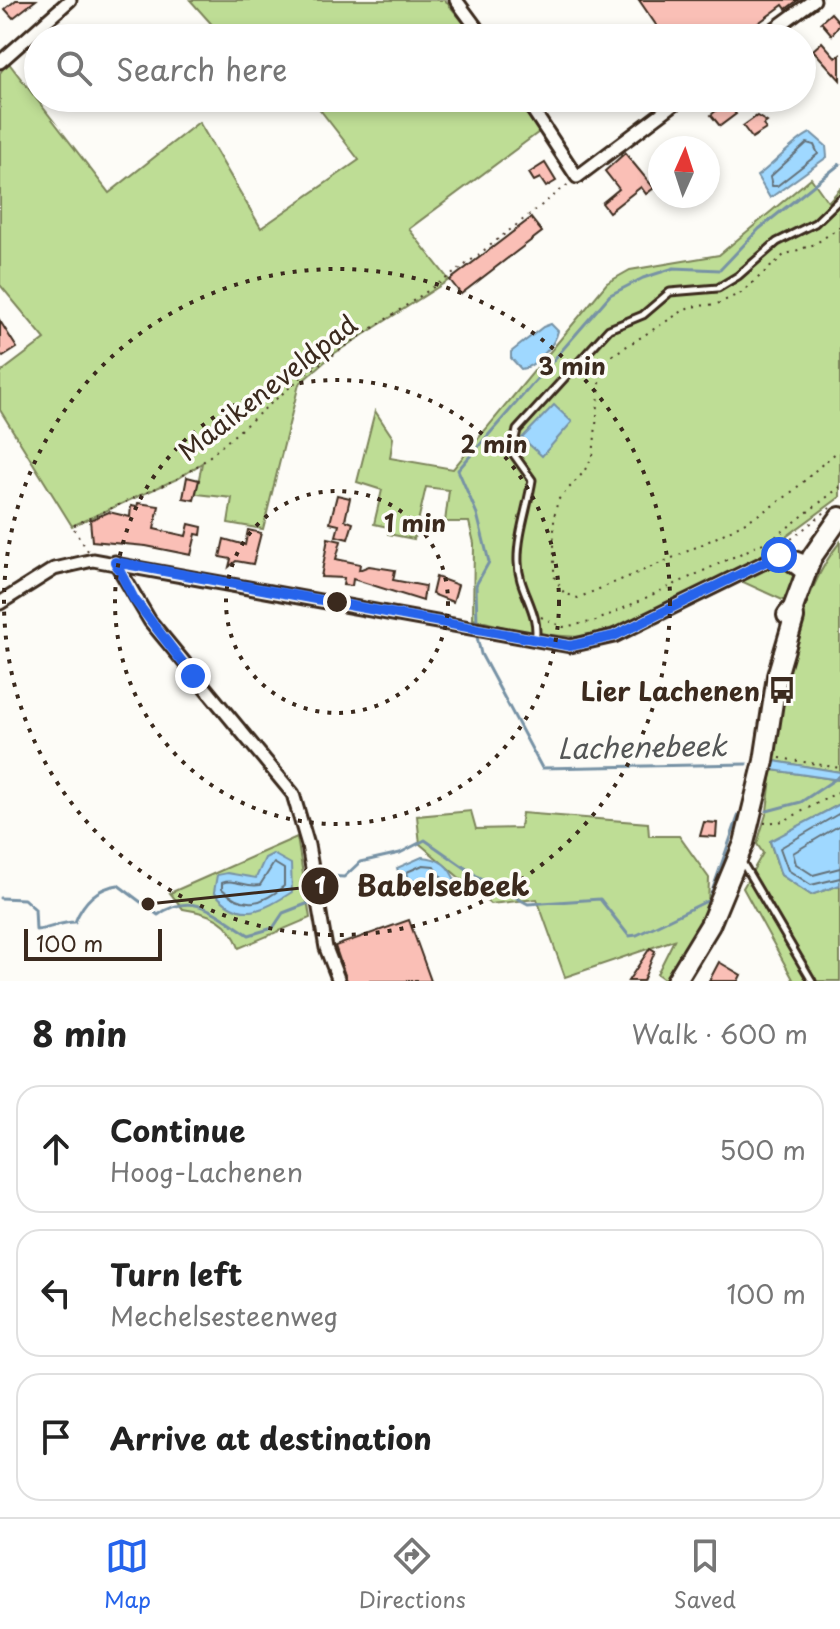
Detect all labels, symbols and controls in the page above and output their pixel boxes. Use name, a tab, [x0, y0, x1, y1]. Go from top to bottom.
search box	[24, 24, 816, 112]
icon: search	[52, 46, 96, 90]
text: Search here	[116, 46, 288, 91]
north arrow	[648, 136, 720, 208]
street label: Maaikeneveldpad	[169, 305, 365, 469]
text: 3 min	[538, 347, 606, 383]
text: 2 min	[460, 425, 528, 461]
text: 1 min	[384, 504, 446, 540]
route start	[761, 537, 797, 573]
centre of rings	[323, 588, 351, 616]
route end	[175, 658, 211, 694]
place label: Lier Lachenen	[581, 671, 760, 710]
bus stop icon: Lier Lachenen	[767, 675, 797, 705]
water label: Lachenebeek	[557, 723, 729, 769]
callout: Babelsebeek	[300, 860, 545, 912]
text: Babelsebeek	[356, 863, 530, 906]
text: 1	[314, 866, 326, 902]
scale bar	[24, 925, 162, 961]
text: 100 m	[36, 926, 103, 959]
text: 8 min	[32, 1007, 127, 1059]
text: Walk · 600 m	[632, 1014, 808, 1053]
text: Continue	[110, 1107, 245, 1152]
icon: ahead	[34, 1127, 78, 1171]
text: 500 m	[719, 1130, 806, 1169]
text: Hoog-Lachenen	[110, 1152, 303, 1191]
text: Turn left	[110, 1251, 242, 1296]
icon: left	[34, 1271, 78, 1315]
text: 100 m	[726, 1274, 806, 1313]
text: Mechelsesteenweg	[110, 1296, 338, 1335]
icon: arrive	[34, 1415, 78, 1459]
text: Arrive at destination	[110, 1415, 432, 1460]
tab: Map	[104, 1534, 151, 1615]
tab: Directions	[359, 1534, 466, 1615]
tab: Saved	[674, 1534, 736, 1615]

